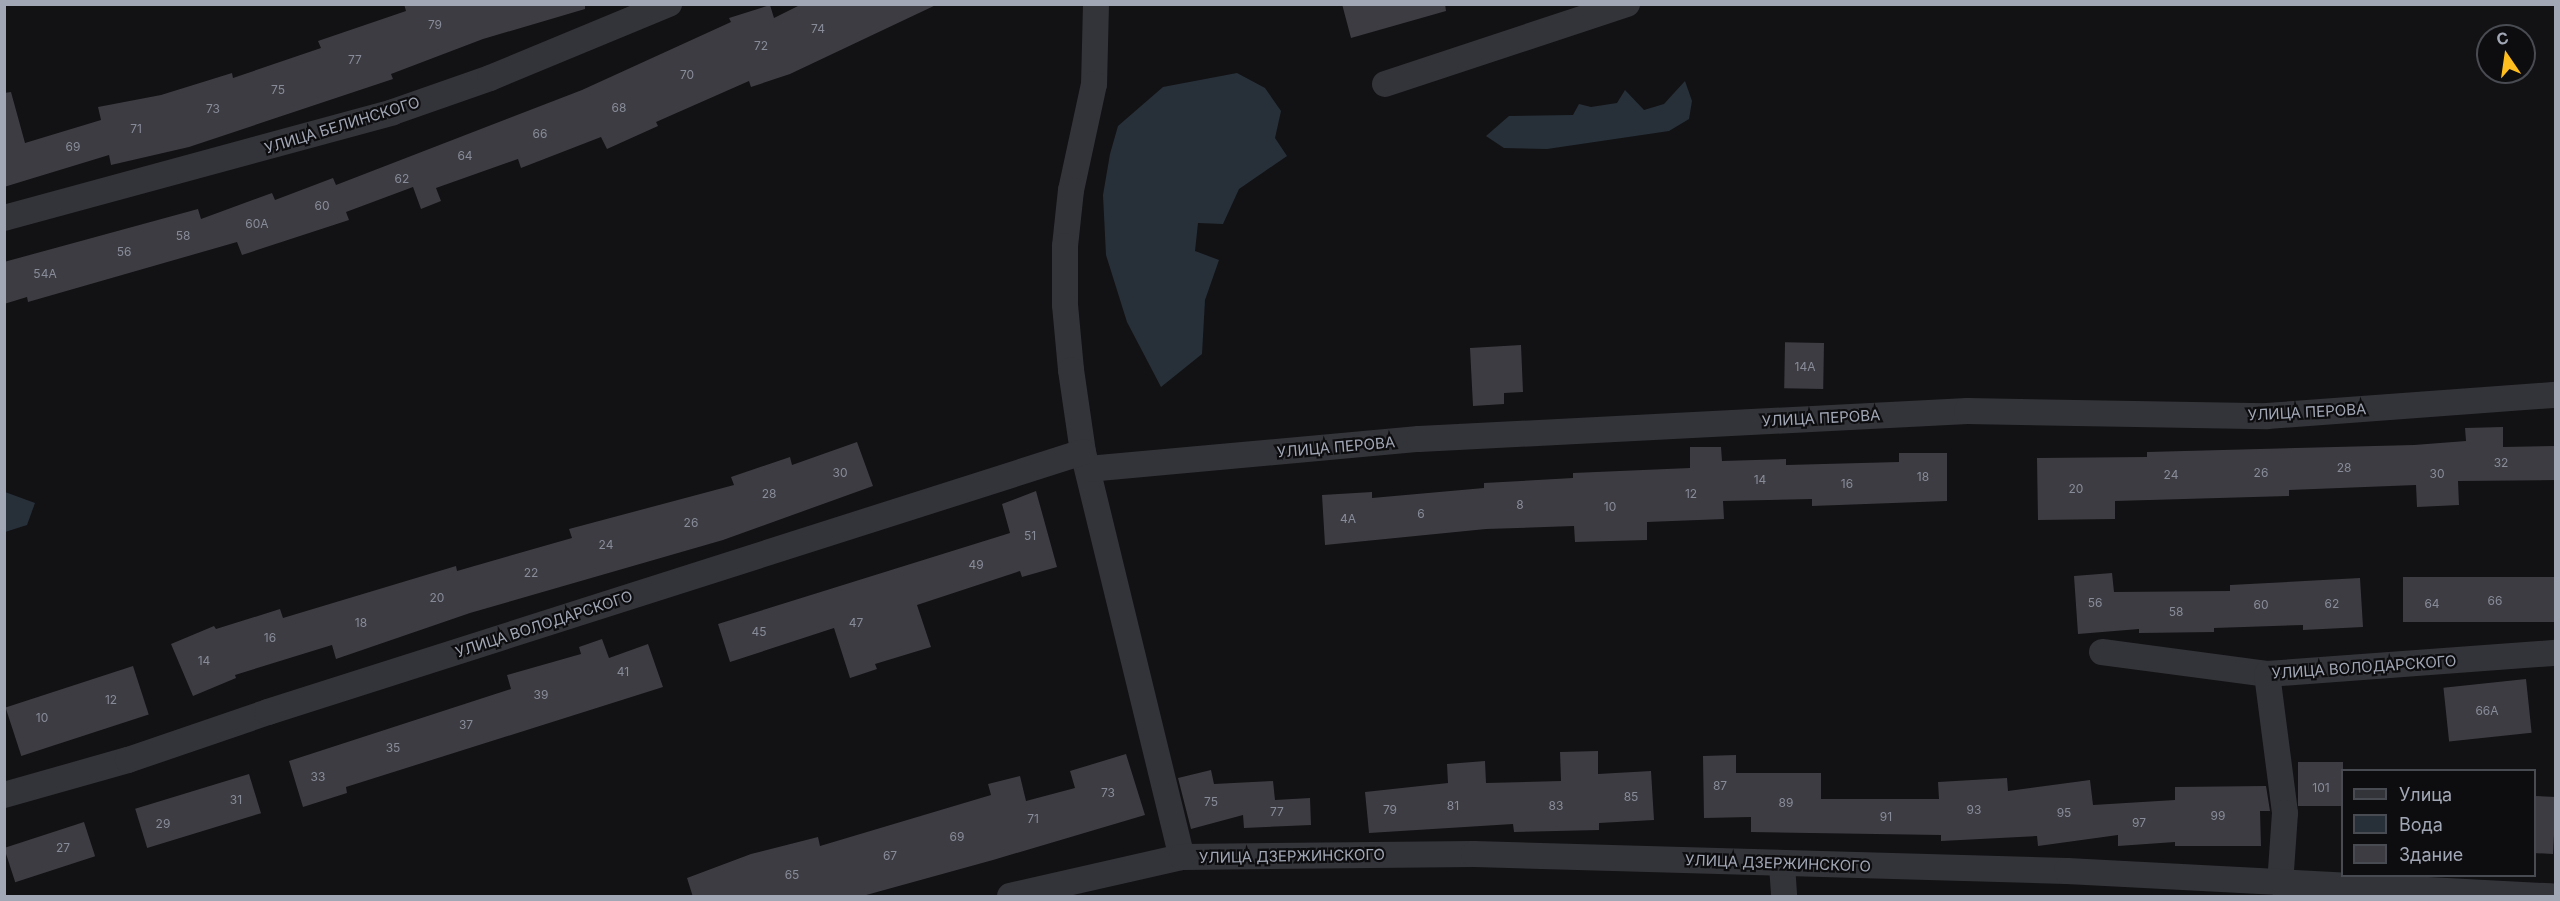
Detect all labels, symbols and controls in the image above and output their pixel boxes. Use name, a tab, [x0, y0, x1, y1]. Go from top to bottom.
house number: 79	[428, 18, 442, 32]
house number: 74	[811, 22, 825, 36]
north arrow	[2476, 24, 2536, 84]
text: С	[2494, 27, 2510, 49]
house number: 72	[754, 39, 768, 53]
house number: 77	[348, 53, 362, 67]
house number: 70	[680, 68, 694, 82]
house number: 75	[271, 83, 285, 97]
street label: УЛИЦА БЕЛИНСКОГО	[262, 93, 422, 157]
house number: 68	[612, 101, 626, 115]
house number: 73	[206, 102, 220, 116]
house number: 71	[130, 122, 142, 136]
house number: 66	[533, 127, 547, 141]
house number: 69	[66, 140, 80, 154]
house number: 64	[457, 149, 473, 163]
house number: 62	[395, 172, 409, 186]
house number: 60	[314, 199, 330, 213]
house number: 60А	[245, 217, 269, 231]
house number: 58	[176, 229, 190, 243]
house number: 56	[117, 245, 131, 259]
house number: 54А	[33, 267, 57, 281]
house number: 14А	[1795, 360, 1815, 374]
street label: УЛИЦА ПЕРОВА	[2247, 400, 2367, 424]
street label: УЛИЦА ПЕРОВА	[1761, 406, 1881, 430]
street label: УЛИЦА ПЕРОВА	[1276, 433, 1396, 461]
house number: 32	[2494, 456, 2508, 470]
house number: 28	[2337, 461, 2351, 475]
house number: 30	[833, 466, 847, 480]
house number: 26	[2254, 466, 2268, 480]
house number: 30	[2430, 467, 2444, 481]
house number: 24	[2164, 468, 2178, 482]
house number: 18	[1917, 470, 1929, 484]
house number: 14	[1754, 473, 1766, 487]
house number: 16	[1841, 477, 1853, 491]
house number: 20	[2069, 482, 2083, 496]
house number: 28	[762, 487, 776, 501]
house number: 12	[1685, 487, 1697, 501]
house number: 8	[1516, 498, 1524, 512]
house number: 10	[1604, 500, 1616, 514]
house number: 6	[1417, 507, 1425, 521]
house number: 4А	[1340, 512, 1356, 526]
house number: 26	[684, 516, 698, 530]
house number: 51	[1024, 529, 1036, 543]
house number: 24	[599, 538, 613, 552]
house number: 49	[968, 558, 984, 572]
house number: 22	[524, 566, 538, 580]
street label: УЛИЦА ВОЛОДАРСКОГО	[453, 587, 635, 661]
house number: 20	[430, 591, 444, 605]
house number: 66	[2488, 594, 2502, 608]
house number: 56	[2088, 596, 2102, 610]
house number: 62	[2325, 597, 2339, 611]
house number: 64	[2424, 597, 2440, 611]
house number: 60	[2253, 598, 2269, 612]
house number: 58	[2169, 605, 2183, 619]
house number: 18	[355, 616, 367, 630]
house number: 47	[849, 616, 863, 630]
house number: 45	[751, 625, 767, 639]
house number: 16	[264, 631, 276, 645]
street label: УЛИЦА ВОЛОДАРСКОГО	[2271, 652, 2457, 682]
house number: 14	[198, 654, 210, 668]
house number: 41	[617, 665, 629, 679]
house number: 39	[534, 688, 548, 702]
house number: 12	[105, 693, 117, 707]
house number: 66А	[2475, 704, 2499, 718]
house number: 10	[36, 711, 48, 725]
house number: 37	[459, 718, 473, 732]
house number: 35	[386, 741, 400, 755]
legend	[2341, 769, 2536, 877]
house number: 33	[311, 770, 325, 784]
house number: 87	[1713, 779, 1727, 793]
house number: 101	[2312, 781, 2330, 795]
text: Улица	[2399, 784, 2452, 805]
house number: 73	[1101, 786, 1115, 800]
house number: 85	[1624, 790, 1638, 804]
house number: 31	[230, 793, 242, 807]
house number: 75	[1204, 795, 1218, 809]
house number: 89	[1779, 796, 1793, 810]
house number: 81	[1447, 799, 1459, 813]
house number: 83	[1549, 799, 1563, 813]
house number: 79	[1383, 803, 1397, 817]
house number: 93	[1967, 803, 1981, 817]
house number: 77	[1270, 805, 1284, 819]
house number: 95	[2057, 806, 2071, 820]
house number: 99	[2211, 809, 2225, 823]
house number: 91	[1880, 810, 1892, 824]
house number: 71	[1027, 812, 1039, 826]
text: Вода	[2399, 814, 2443, 835]
house number: 97	[2132, 816, 2146, 830]
house number: 29	[156, 817, 170, 831]
house number: 69	[950, 830, 964, 844]
house number: 27	[56, 841, 70, 855]
text: Здание	[2399, 844, 2463, 865]
street label: УЛИЦА ДЗЕРЖИНСКОГО	[1199, 845, 1385, 867]
house number: 67	[883, 849, 897, 863]
street label: УЛИЦА ДЗЕРЖИНСКОГО	[1685, 851, 1871, 875]
house number: 65	[785, 868, 799, 882]

